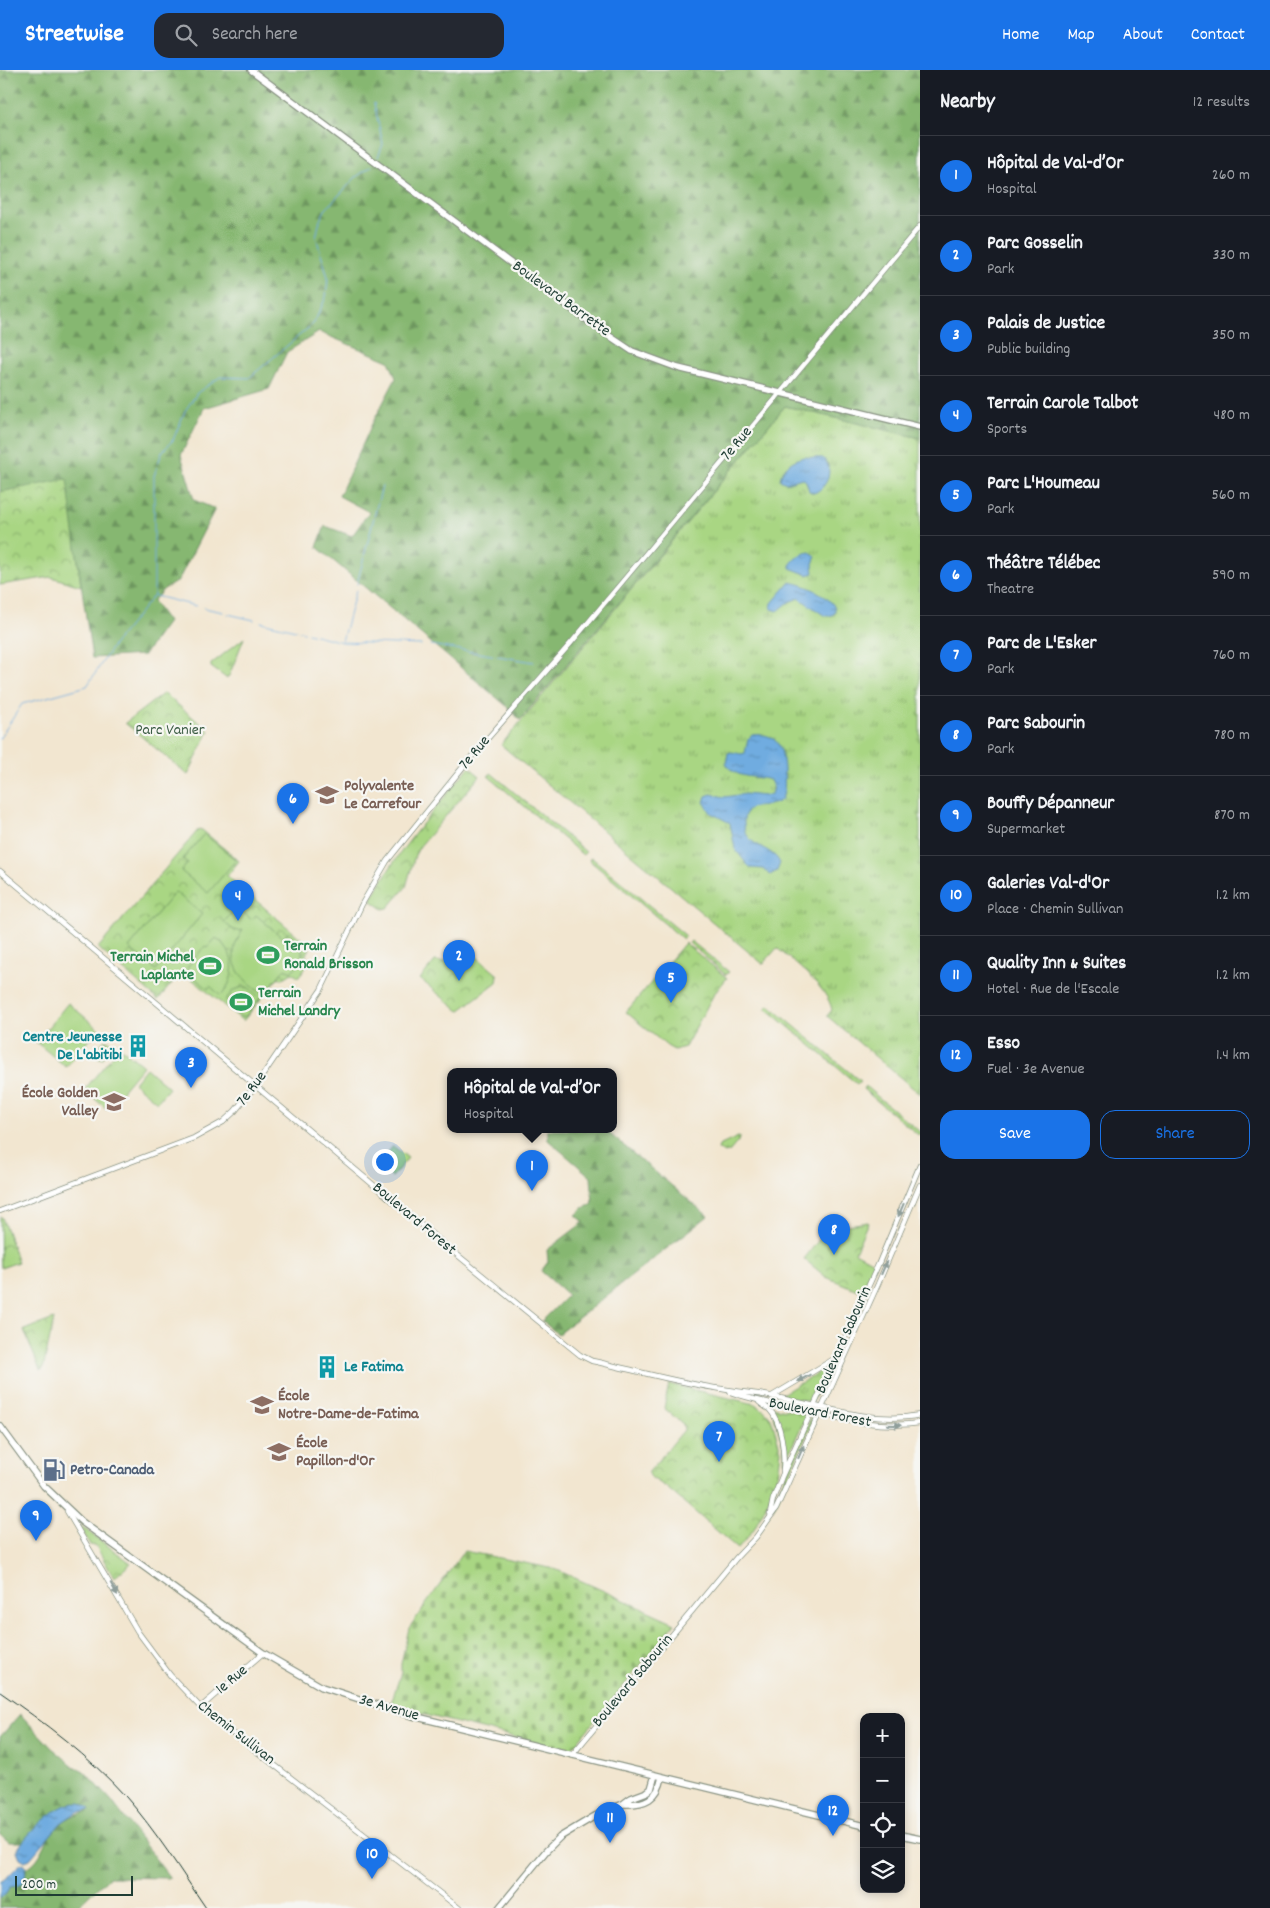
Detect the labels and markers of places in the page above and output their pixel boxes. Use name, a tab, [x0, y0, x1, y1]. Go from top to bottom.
place label: Polyvalente Le Carrefour	[344, 775, 422, 816]
school or university icon: Polyvalente Le Carrefour	[314, 782, 340, 808]
pin: 6	[277, 783, 309, 824]
pin: 4	[222, 880, 254, 921]
place label: Terrain Ronald Brisson	[284, 935, 373, 976]
pin: 2	[443, 940, 475, 981]
sports icon: Terrain Ronald Brisson	[255, 942, 281, 968]
place label: Terrain Michel Laplante	[110, 946, 194, 987]
sports icon: Terrain Michel Laplante	[197, 953, 223, 979]
pin: 5	[655, 962, 687, 1003]
place label: Terrain Michel Landry	[258, 982, 341, 1023]
sports icon: Terrain Michel Landry	[228, 989, 254, 1015]
place label: Centre Jeunesse De L'abitibi	[22, 1026, 122, 1067]
building icon: Centre Jeunesse De L'abitibi	[125, 1033, 151, 1059]
pin: 3	[175, 1047, 207, 1088]
place label: École Golden Valley	[22, 1082, 100, 1123]
school or university icon: École Golden Valley	[101, 1089, 127, 1115]
pin: 1	[516, 1150, 548, 1191]
pin: 8	[818, 1214, 850, 1255]
building icon: Le Fatima	[314, 1354, 340, 1380]
place label: Le Fatima	[344, 1356, 405, 1379]
place label: École Notre-Dame-de-Fatima	[278, 1385, 420, 1426]
school or university icon: École Notre-Dame-de-Fatima	[249, 1392, 275, 1418]
pin: 7	[703, 1421, 735, 1462]
place label: École Papillon-d'Or	[296, 1432, 376, 1473]
school or university icon: École Papillon-d'Or	[266, 1439, 292, 1465]
fuel station icon: Petro-Canada	[41, 1457, 67, 1483]
place label: Petro-Canada	[70, 1459, 156, 1482]
pin: 9	[20, 1500, 52, 1541]
pin: 12	[817, 1795, 849, 1836]
pin: 11	[594, 1802, 626, 1843]
pin: 10	[356, 1838, 388, 1879]

